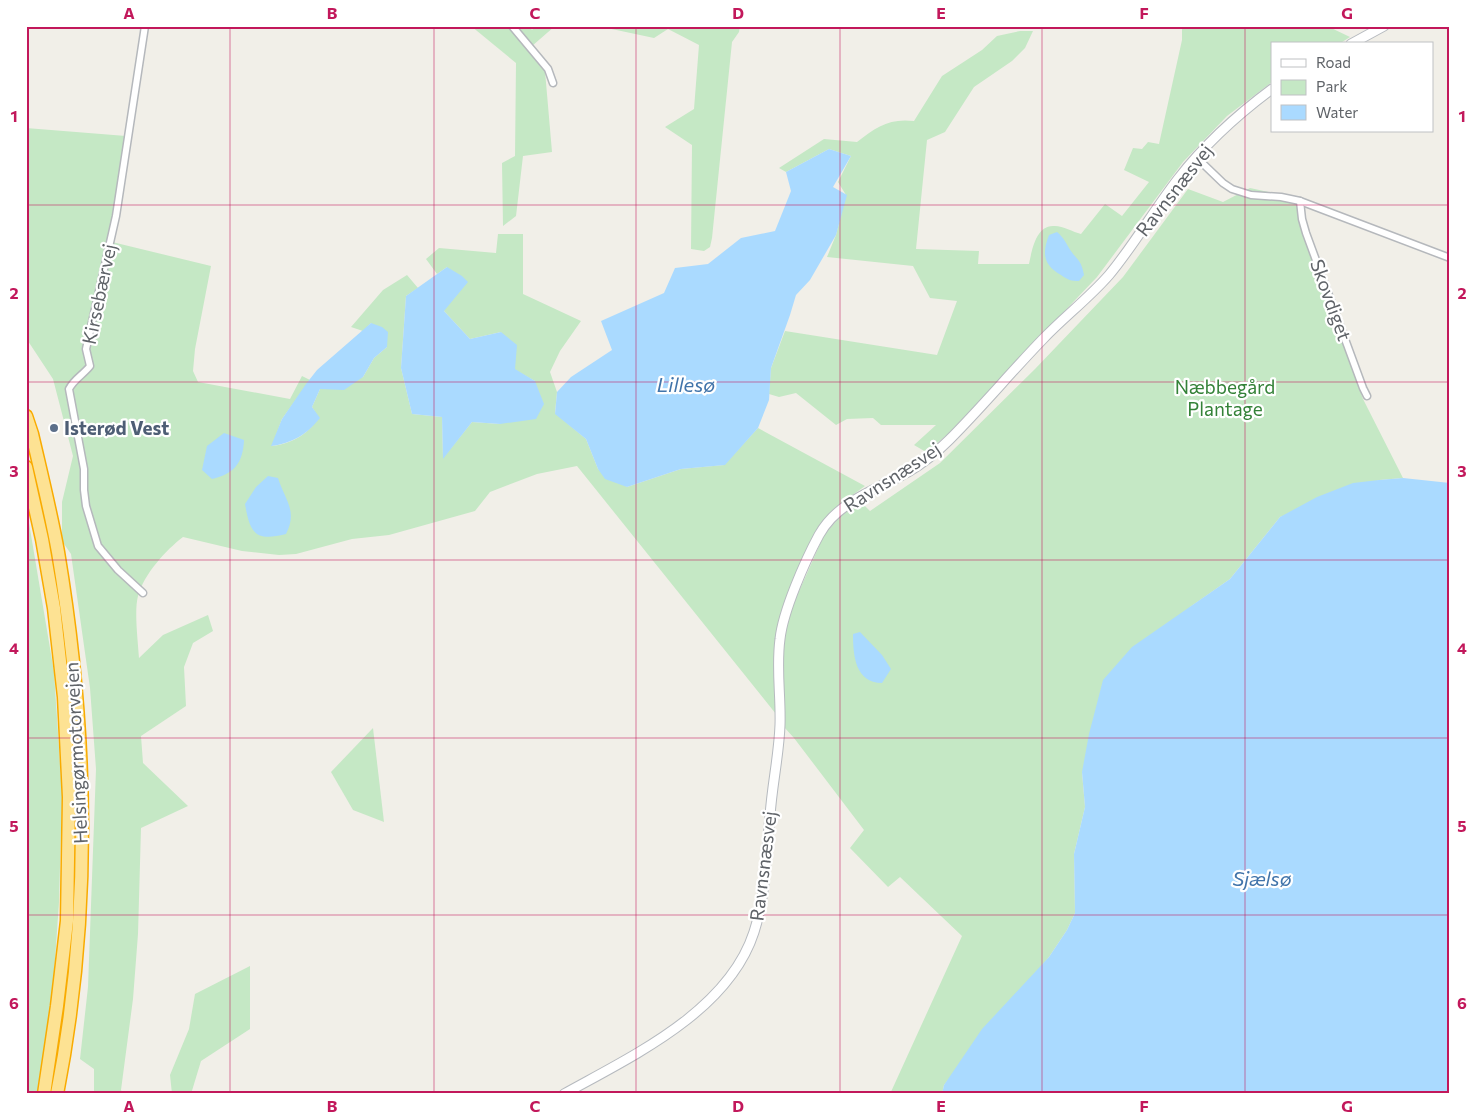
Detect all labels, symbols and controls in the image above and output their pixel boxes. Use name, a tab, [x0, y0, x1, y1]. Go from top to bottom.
text: A	[123, 3, 135, 22]
text: B	[327, 3, 338, 22]
text: C	[530, 3, 541, 22]
text: D	[732, 3, 744, 22]
text: E	[936, 3, 946, 22]
text: F	[1139, 3, 1149, 22]
text: G	[1341, 3, 1353, 22]
legend	[1271, 42, 1434, 132]
text: Road	[1316, 53, 1351, 71]
text: Park	[1316, 77, 1347, 95]
text: Water	[1316, 103, 1358, 121]
text: 1	[10, 106, 18, 125]
text: 1	[1458, 106, 1466, 125]
street label: Ravnsnæsvej	[1130, 139, 1217, 240]
street label: Kirsebærvej	[77, 242, 120, 346]
street label: Skovdiget	[1306, 256, 1357, 344]
text: 2	[9, 283, 19, 302]
text: 2	[1457, 283, 1467, 302]
water label: Lillesø	[657, 372, 715, 396]
park label: Næbbegård Plantage	[1175, 375, 1275, 420]
place label: Isterød Vest	[64, 416, 169, 439]
marker: Isterød Vest	[48, 422, 60, 434]
street label: Ravnsnæsvej	[839, 437, 944, 516]
text: 3	[9, 461, 19, 480]
text: 3	[1457, 461, 1467, 480]
text: 4	[9, 638, 19, 657]
text: 4	[1457, 638, 1467, 657]
street label: Helsingørmotorvejen	[59, 661, 92, 845]
street label: Ravnsnæsvej	[744, 810, 781, 922]
text: 5	[9, 816, 19, 835]
text: 5	[1457, 816, 1467, 835]
water label: Sjælsø	[1232, 866, 1292, 890]
text: 6	[9, 993, 19, 1012]
text: 6	[1457, 993, 1467, 1012]
text: A	[123, 1096, 135, 1115]
text: B	[327, 1096, 338, 1115]
text: C	[530, 1096, 541, 1115]
text: D	[732, 1096, 744, 1115]
text: E	[936, 1096, 946, 1115]
text: F	[1139, 1096, 1149, 1115]
text: G	[1341, 1096, 1353, 1115]

